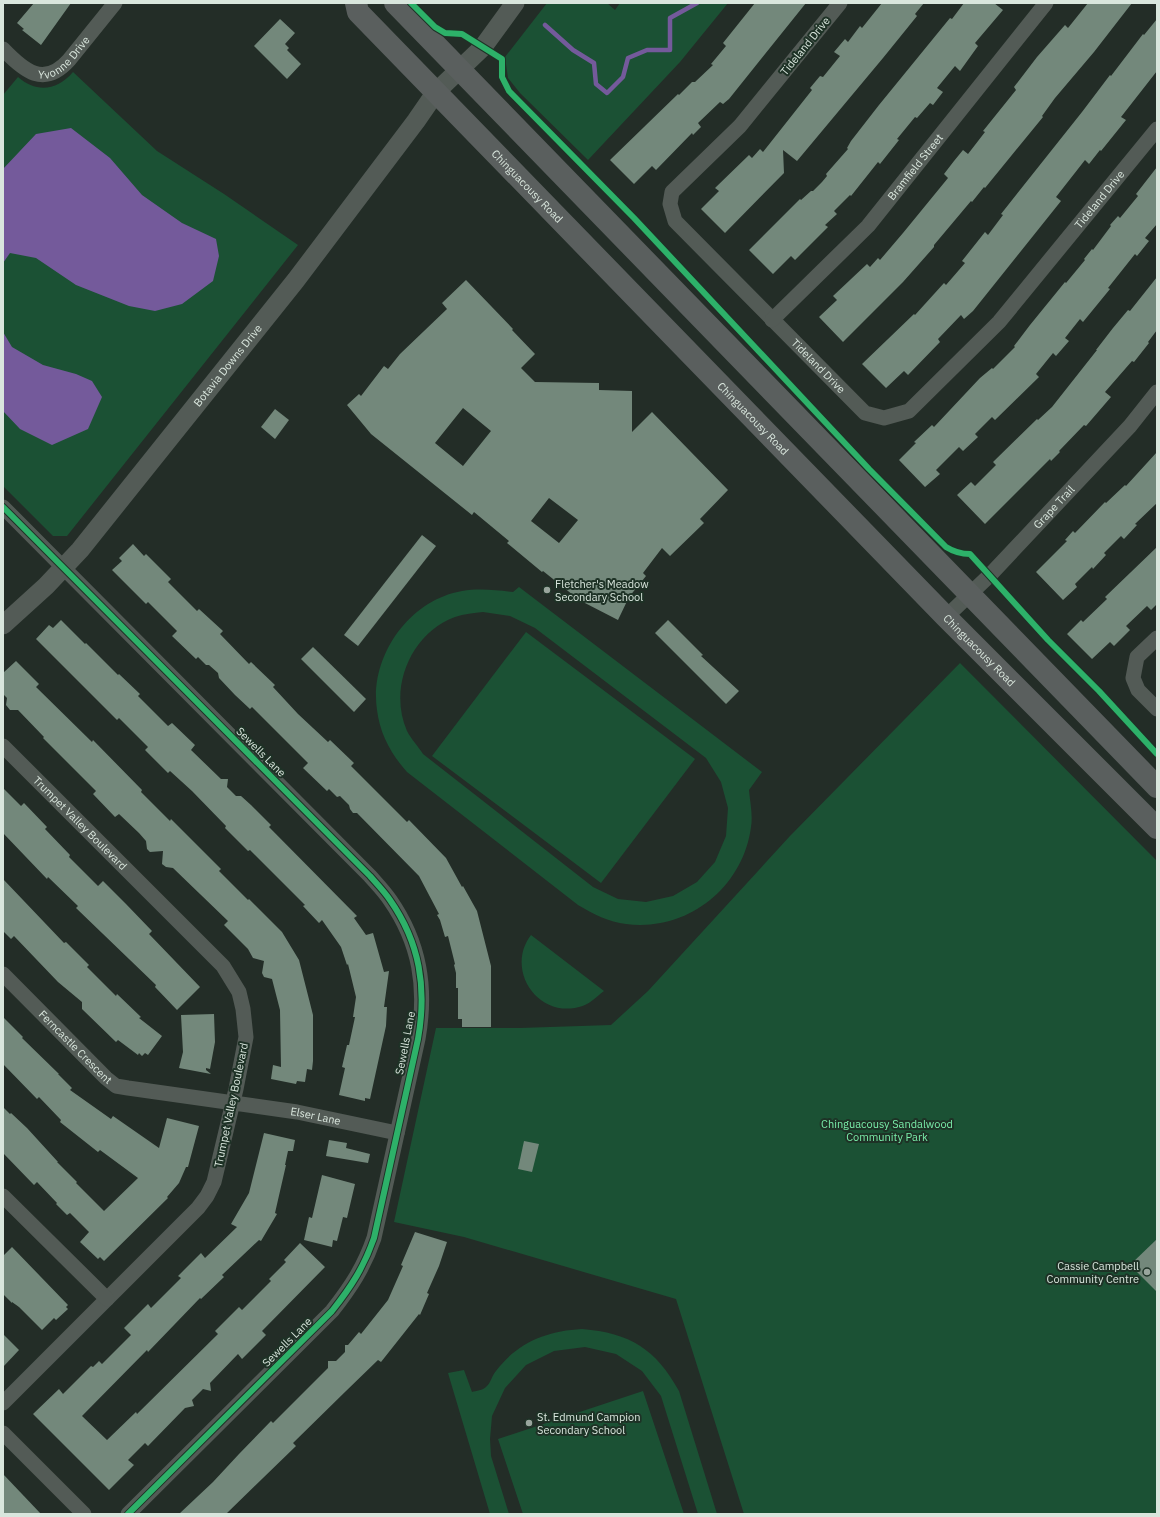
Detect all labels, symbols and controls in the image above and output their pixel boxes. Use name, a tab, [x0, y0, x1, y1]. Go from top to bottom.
street label: Tideland Drive	[777, 14, 833, 78]
street label: Yvonne Drive	[38, 33, 93, 82]
street label: Bramfield Street	[884, 131, 946, 203]
street label: Chinguacousy Road	[489, 147, 566, 226]
street label: Tideland Drive	[1071, 167, 1127, 231]
street label: Botavia Downs Drive	[191, 321, 265, 409]
street label: Tideland Drive	[788, 336, 848, 396]
street label: Chinguacousy Road	[714, 379, 792, 458]
street label: Grape Trail	[1030, 483, 1077, 532]
place label: Fletcher's Meadow Secondary School	[555, 577, 649, 604]
marker: Fletcher's Meadow Secondary School	[542, 585, 552, 595]
street label: Chinguacousy Road	[940, 611, 1018, 689]
street label: Sewells Lane	[233, 724, 289, 780]
street label: Trumpet Valley Boulevard	[30, 773, 130, 873]
street label: Ferncastle Crescent	[36, 1007, 115, 1087]
street label: Sewells Lane	[392, 1010, 418, 1076]
street label: Trumpet Valley Boulevard	[211, 1041, 251, 1169]
street label: Elser Lane	[289, 1104, 342, 1128]
park label: Chinguacousy Sandalwood Community Park	[821, 1117, 953, 1144]
place label: Cassie Campbell Community Centre	[1047, 1259, 1139, 1286]
marker: Cassie Campbell Community Centre	[1142, 1267, 1152, 1277]
street label: Sewells Lane	[259, 1314, 315, 1370]
place label: St. Edmund Campion Secondary School	[537, 1410, 640, 1437]
marker: St. Edmund Campion Secondary School	[524, 1418, 534, 1428]

